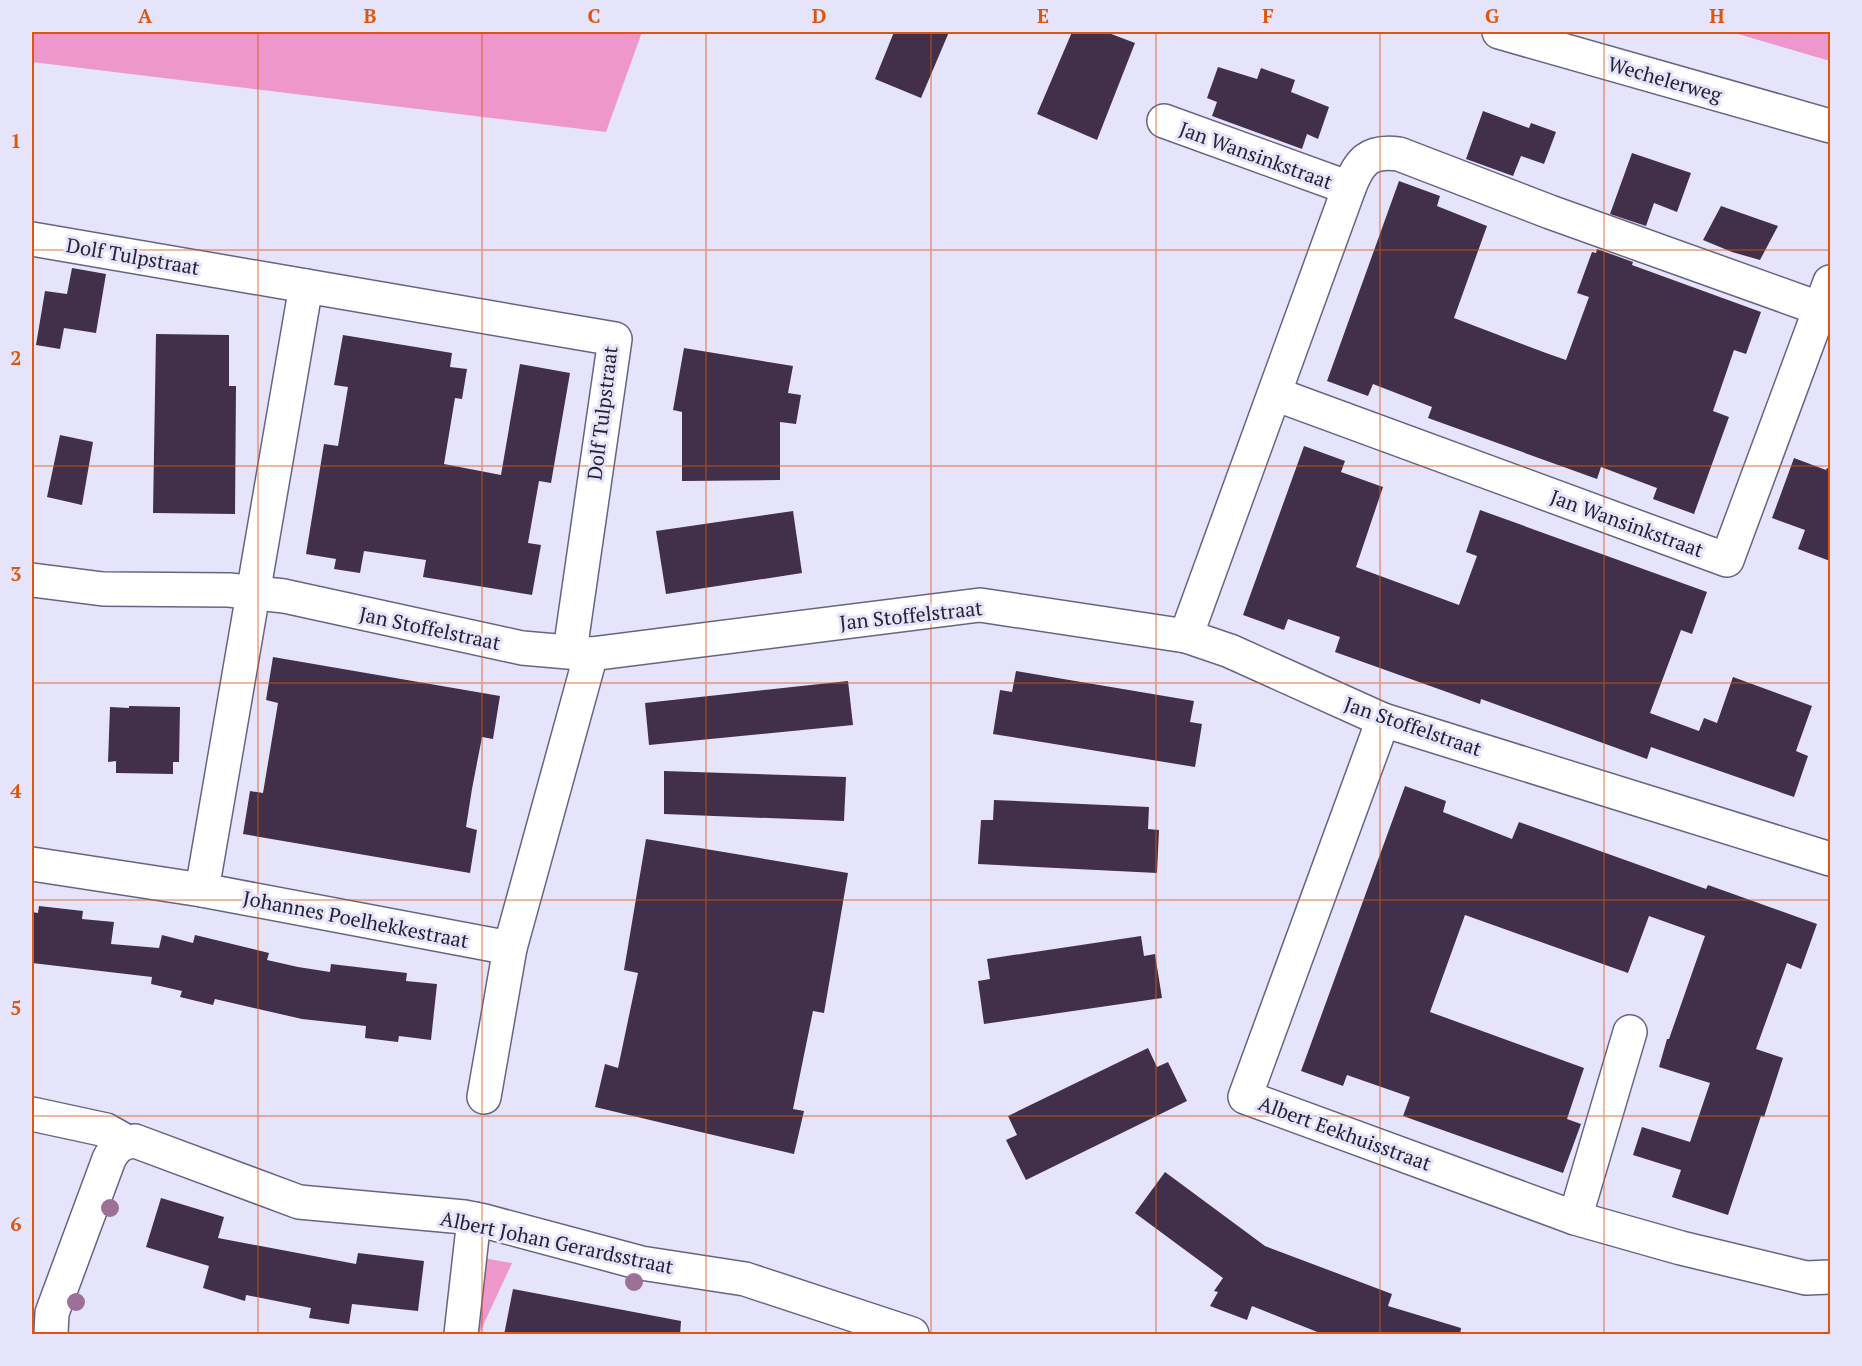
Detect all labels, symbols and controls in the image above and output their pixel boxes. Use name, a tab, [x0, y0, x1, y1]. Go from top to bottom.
text: A	[138, 2, 153, 29]
text: B	[364, 2, 377, 29]
text: C	[587, 2, 601, 29]
text: D	[812, 2, 826, 29]
text: E	[1037, 2, 1049, 29]
text: F	[1262, 2, 1274, 29]
text: G	[1485, 2, 1499, 29]
text: H	[1709, 2, 1725, 29]
street label: Wechelerweg	[1605, 50, 1726, 108]
street label: Jan Wansinkstraat	[1176, 115, 1337, 195]
text: 1	[10, 127, 22, 154]
street label: Dolf Tulpstraat	[64, 231, 202, 281]
text: 2	[10, 344, 22, 371]
street label: Dolf Tulpstraat	[580, 344, 624, 482]
street label: Jan Wansinkstraat	[1547, 483, 1708, 563]
text: 3	[10, 560, 22, 587]
street label: Jan Stoffelstraat	[838, 594, 984, 636]
street label: Jan Stoffelstraat	[357, 600, 504, 656]
street label: Jan Stoffelstraat	[1341, 690, 1486, 762]
text: 4	[10, 777, 22, 804]
street label: Johannes Poelhekkestraat	[241, 884, 472, 954]
text: 5	[10, 994, 22, 1021]
street label: Albert Eekhuisstraat	[1255, 1089, 1436, 1177]
street label: Albert Johan Gerardsstraat	[438, 1204, 677, 1280]
text: 6	[10, 1210, 22, 1237]

